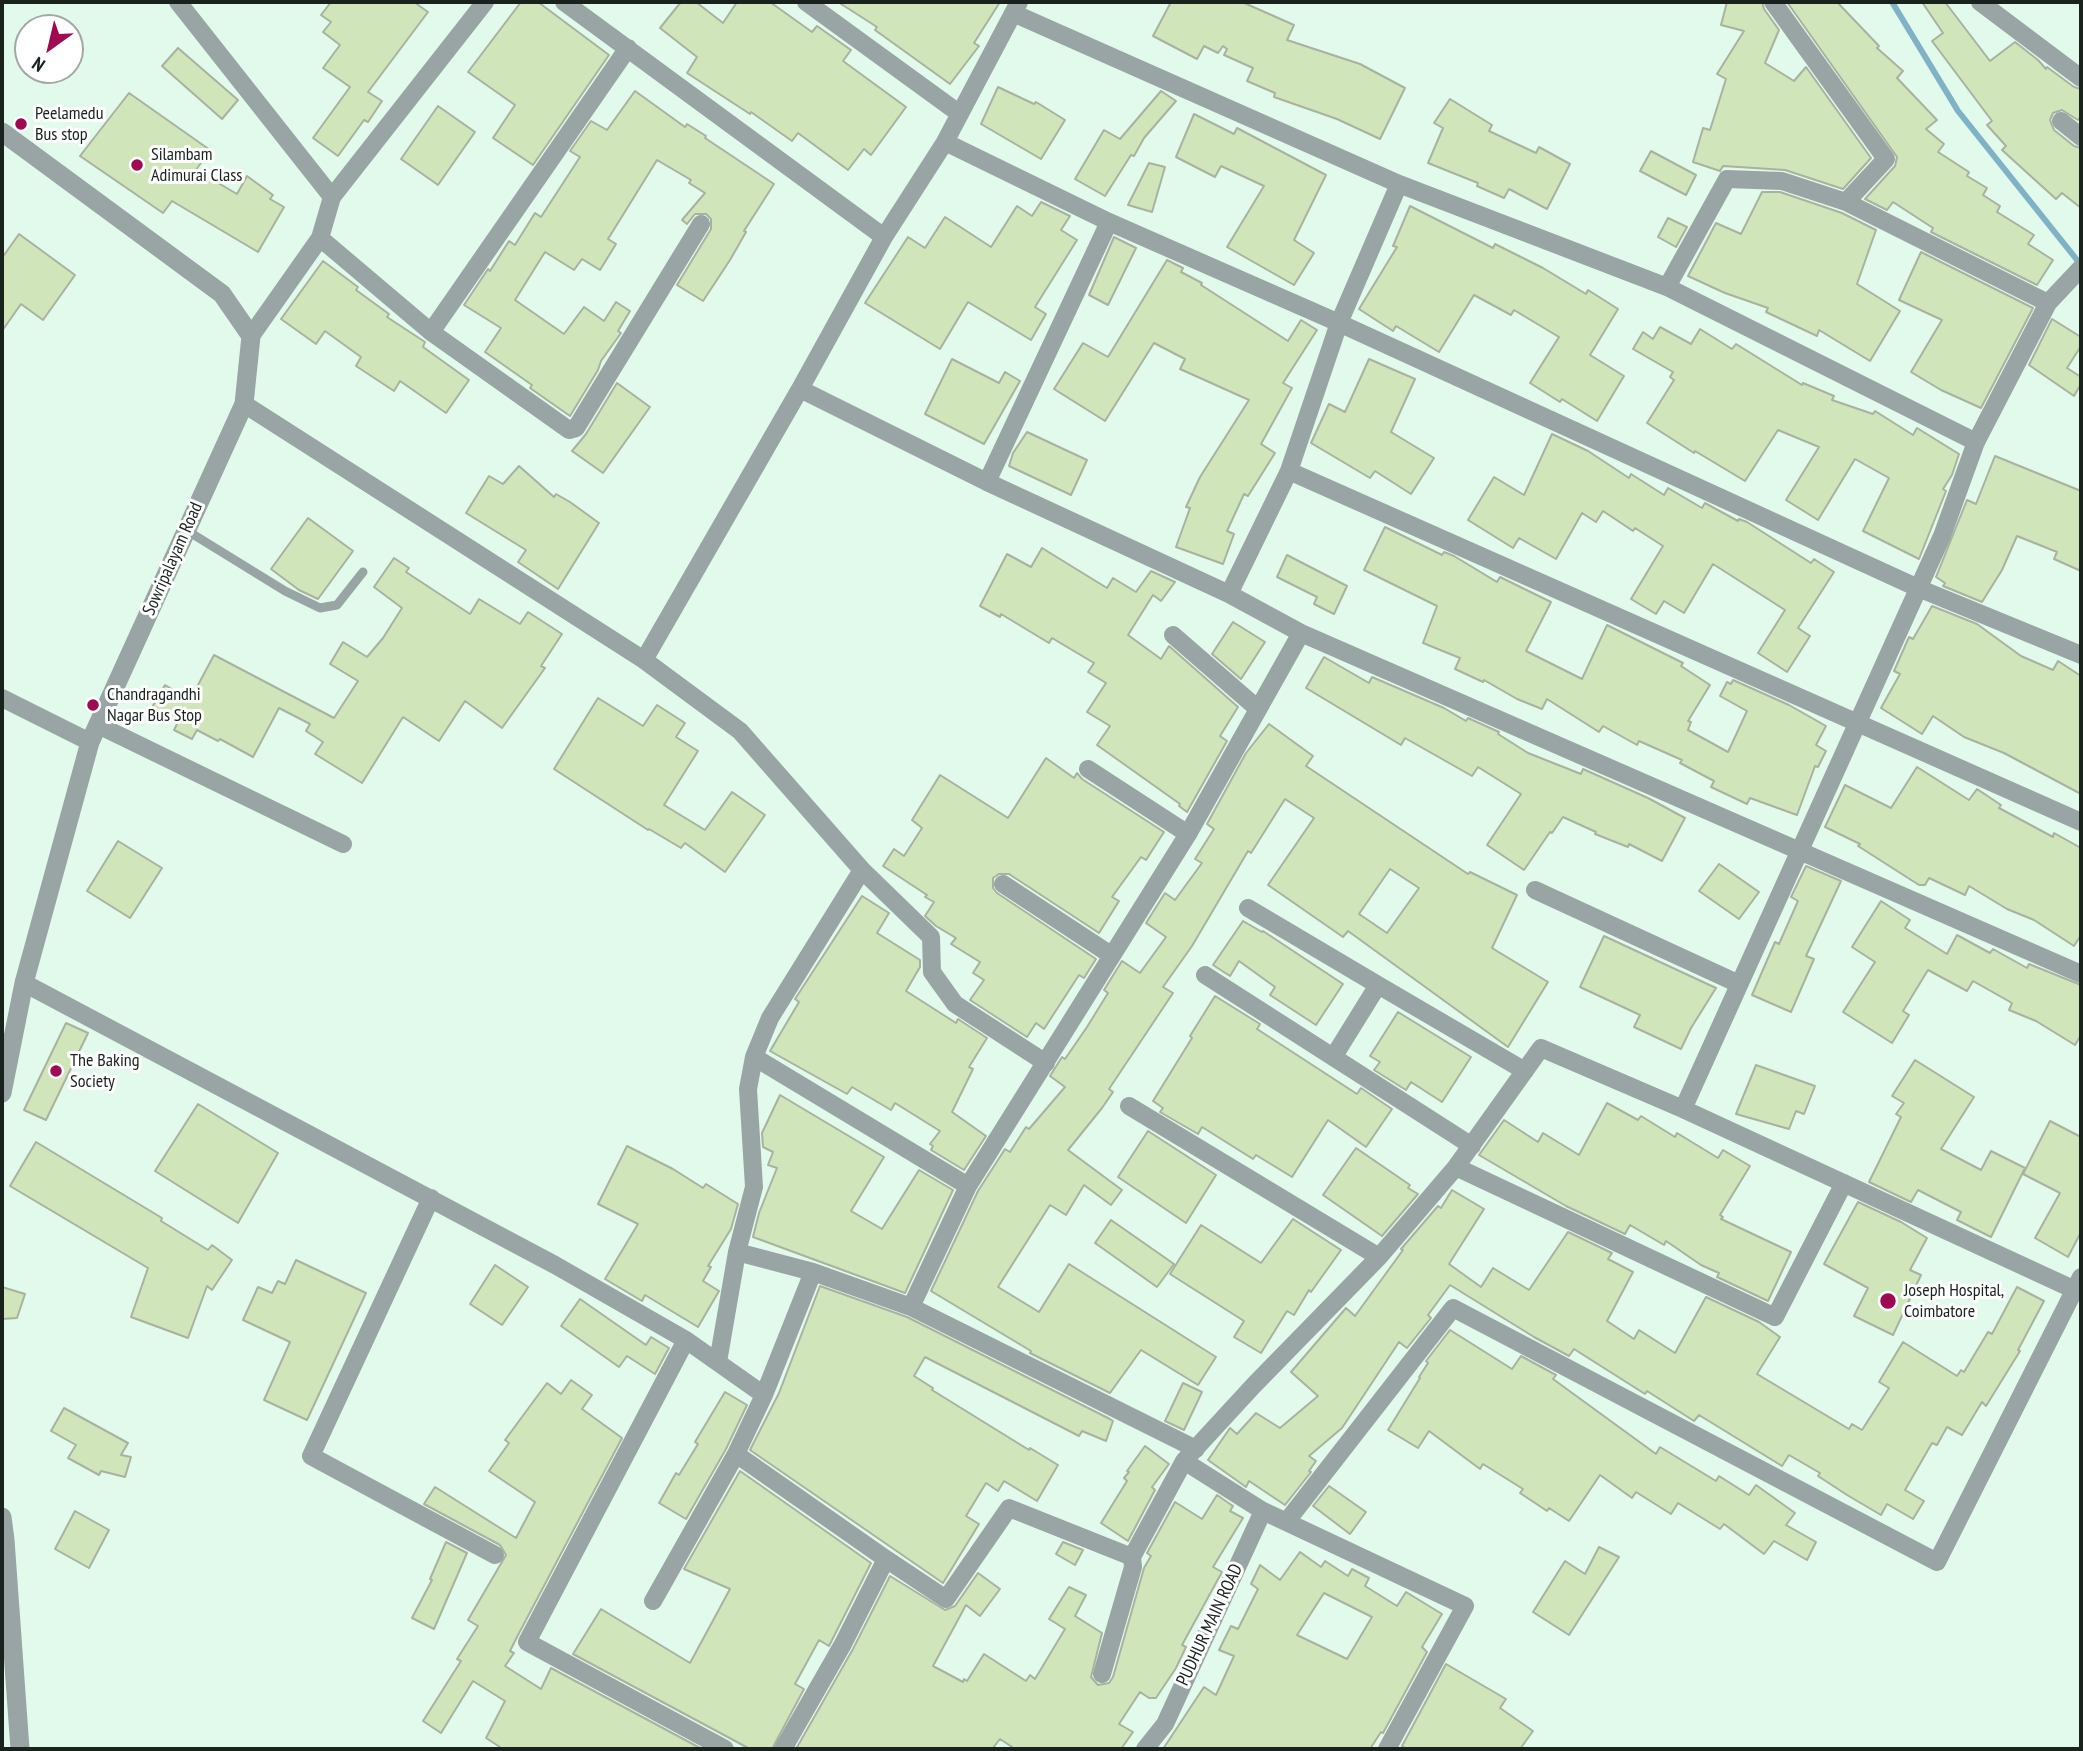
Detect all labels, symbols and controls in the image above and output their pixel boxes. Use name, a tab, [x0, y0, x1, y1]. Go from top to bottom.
north arrow	[14, 14, 84, 84]
text: N	[27, 52, 49, 78]
place label: Peelamedu Bus stop	[35, 103, 103, 146]
marker: Peelamedu Bus stop	[13, 116, 29, 132]
place label: Silambam Adimurai Class	[151, 144, 242, 186]
marker: Silambam Adimurai Class	[129, 157, 145, 173]
street label: Sowripalayam Road	[138, 499, 208, 619]
place label: Chandragandhi Nagar Bus Stop	[107, 684, 202, 726]
marker: Chandragandhi Nagar Bus Stop	[85, 697, 101, 713]
place label: The Baking Society	[70, 1050, 139, 1092]
marker: The Baking Society	[48, 1063, 64, 1079]
place label: Joseph Hospital, Coimbatore	[1904, 1280, 2004, 1322]
marker: Joseph Hospital, Coimbatore	[1878, 1291, 1898, 1311]
street label: PUDHUR MAIN ROAD	[1172, 1561, 1248, 1689]

